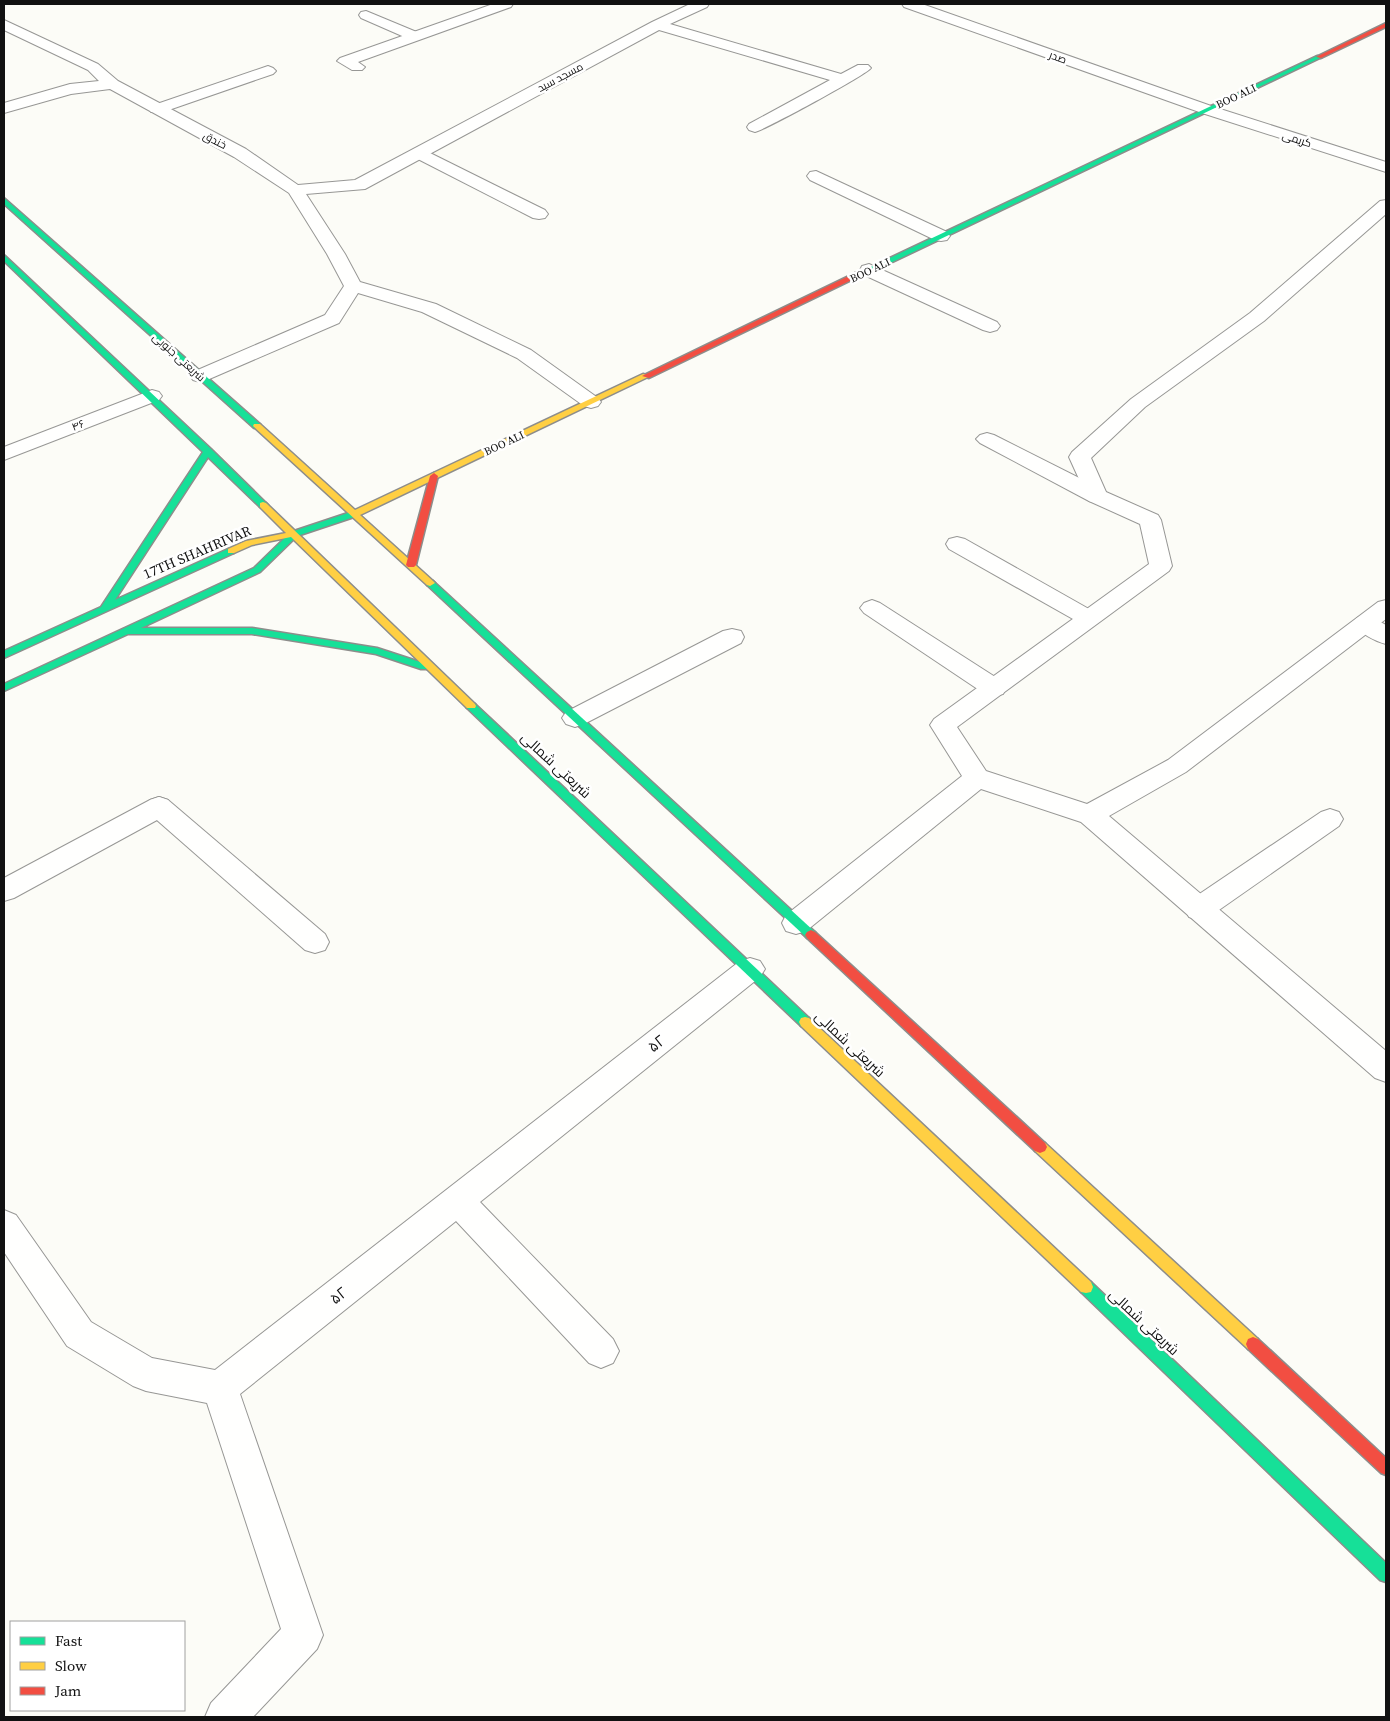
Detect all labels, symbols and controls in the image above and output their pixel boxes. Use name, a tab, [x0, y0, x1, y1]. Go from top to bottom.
street label: صدر	[1046, 47, 1069, 68]
street label: مسجد سید	[535, 59, 586, 96]
street label: BOO ALI	[1214, 81, 1259, 112]
street label: خندق	[200, 128, 229, 153]
street label: کریمی	[1280, 128, 1314, 151]
street label: BOO ALI	[848, 255, 893, 286]
street label: شریعتی جنوبی	[149, 330, 208, 385]
street label: ۴۶	[70, 416, 87, 435]
street label: BOO ALI	[482, 428, 527, 459]
street label: 17TH SHAHRIVAR	[140, 520, 254, 584]
street label: شریعتی شمالی	[517, 727, 595, 803]
street label: شریعتی شمالی	[811, 1006, 889, 1082]
street label: ۵۲	[642, 1029, 670, 1057]
street label: ۵۲	[324, 1281, 352, 1309]
street label: شریعتی شمالی	[1105, 1284, 1183, 1360]
legend	[10, 1621, 185, 1711]
text: Fast	[55, 1630, 82, 1651]
text: Slow	[55, 1655, 87, 1676]
text: Jam	[54, 1680, 82, 1701]

